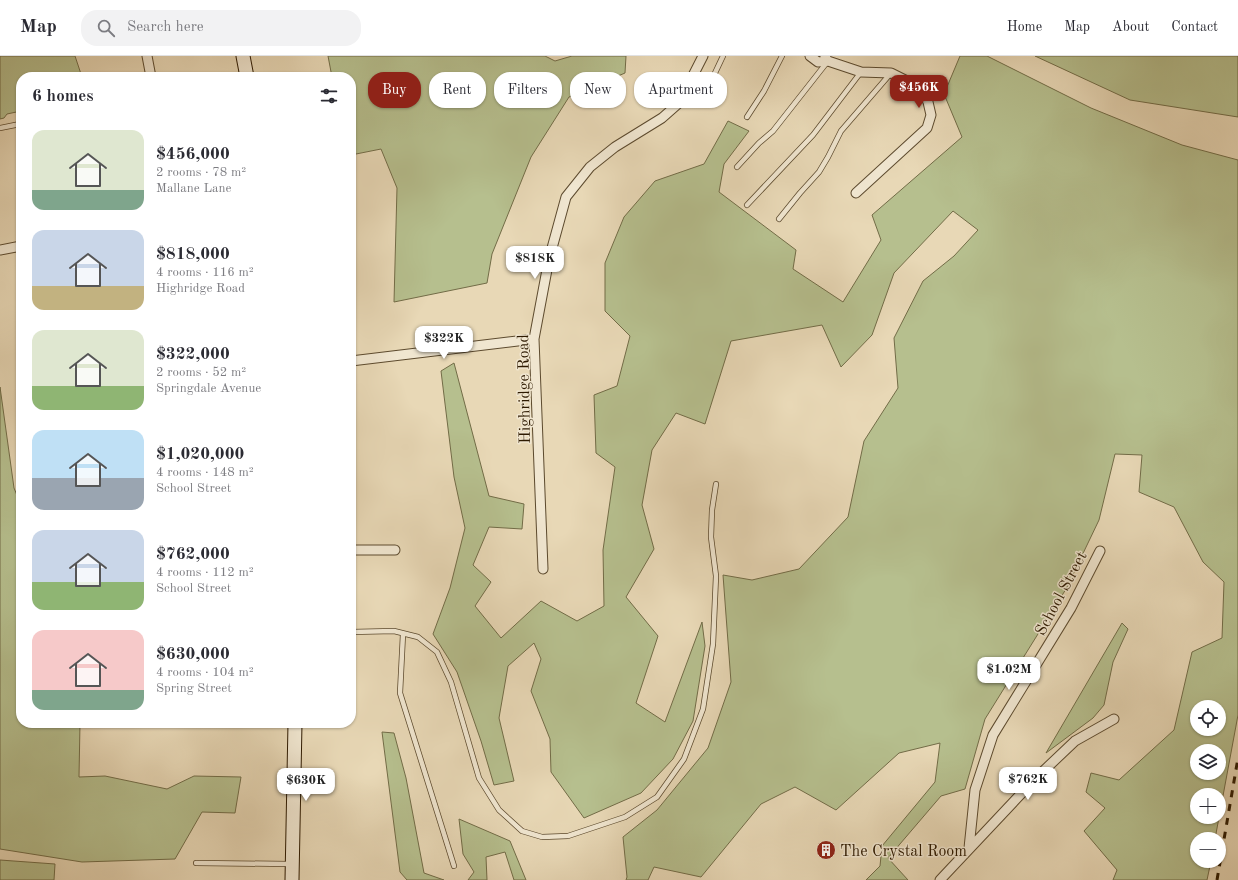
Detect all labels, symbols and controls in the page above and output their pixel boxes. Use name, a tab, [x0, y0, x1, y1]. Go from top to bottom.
search box	[81, 10, 361, 46]
icon: search	[95, 17, 117, 39]
text: Map	[20, 18, 57, 37]
text: Search here	[127, 20, 204, 35]
text: Home	[1007, 20, 1042, 34]
text: Map	[1064, 20, 1090, 34]
text: About	[1112, 20, 1149, 34]
text: Contact	[1171, 20, 1218, 34]
chip: Buy	[368, 72, 421, 108]
chip: Rent	[429, 72, 486, 108]
chip: Filters	[494, 72, 562, 108]
chip: New	[570, 72, 626, 108]
chip: Apartment	[634, 72, 727, 108]
pin: $456K	[891, 75, 947, 109]
text: $456K	[899, 81, 939, 94]
icon: filters	[318, 85, 340, 107]
text: 6 homes	[32, 88, 94, 105]
icon: home	[64, 146, 112, 194]
text: $456,000	[156, 146, 230, 163]
text: 2 rooms · 78 m²	[156, 166, 246, 179]
text: Mallane Lane	[156, 182, 232, 195]
icon: home	[64, 246, 112, 294]
text: $818,000	[156, 246, 230, 263]
pin: $818K	[507, 246, 563, 280]
text: $818K	[515, 252, 555, 265]
text: 4 rooms · 116 m²	[156, 266, 254, 279]
text: Highridge Road	[156, 282, 245, 295]
pin: $322K	[416, 326, 472, 360]
text: $322K	[424, 332, 464, 345]
street label: Highridge Road	[516, 334, 534, 444]
icon: home	[64, 346, 112, 394]
text: $322,000	[156, 346, 230, 363]
text: 2 rooms · 52 m²	[156, 366, 246, 379]
text: Springdale Avenue	[156, 382, 261, 395]
icon: home	[64, 446, 112, 494]
text: $1,020,000	[156, 446, 244, 463]
text: 4 rooms · 148 m²	[156, 466, 254, 479]
text: School Street	[156, 482, 231, 495]
icon: home	[64, 546, 112, 594]
text: $762,000	[156, 546, 230, 563]
street label: School Street	[1033, 549, 1091, 639]
text: 4 rooms · 112 m²	[156, 566, 254, 579]
text: School Street	[156, 582, 231, 595]
icon: home	[64, 646, 112, 694]
text: $630,000	[156, 646, 230, 663]
pin: $1.02M	[976, 657, 1042, 691]
text: $1.02M	[986, 663, 1032, 676]
text: 4 rooms · 104 m²	[156, 666, 254, 679]
text: Spring Street	[156, 682, 232, 695]
map controls	[1190, 700, 1226, 868]
button: locate	[1190, 700, 1226, 736]
button: layers	[1190, 744, 1226, 780]
pin: $762K	[1000, 767, 1056, 801]
pin: $630K	[278, 768, 334, 802]
text: $762K	[1008, 773, 1048, 786]
text: $630K	[286, 774, 326, 787]
button: +	[1190, 788, 1226, 824]
button: −	[1190, 832, 1226, 868]
building icon: The Crystal Room	[815, 839, 837, 861]
place label: The Crystal Room	[840, 844, 967, 860]

